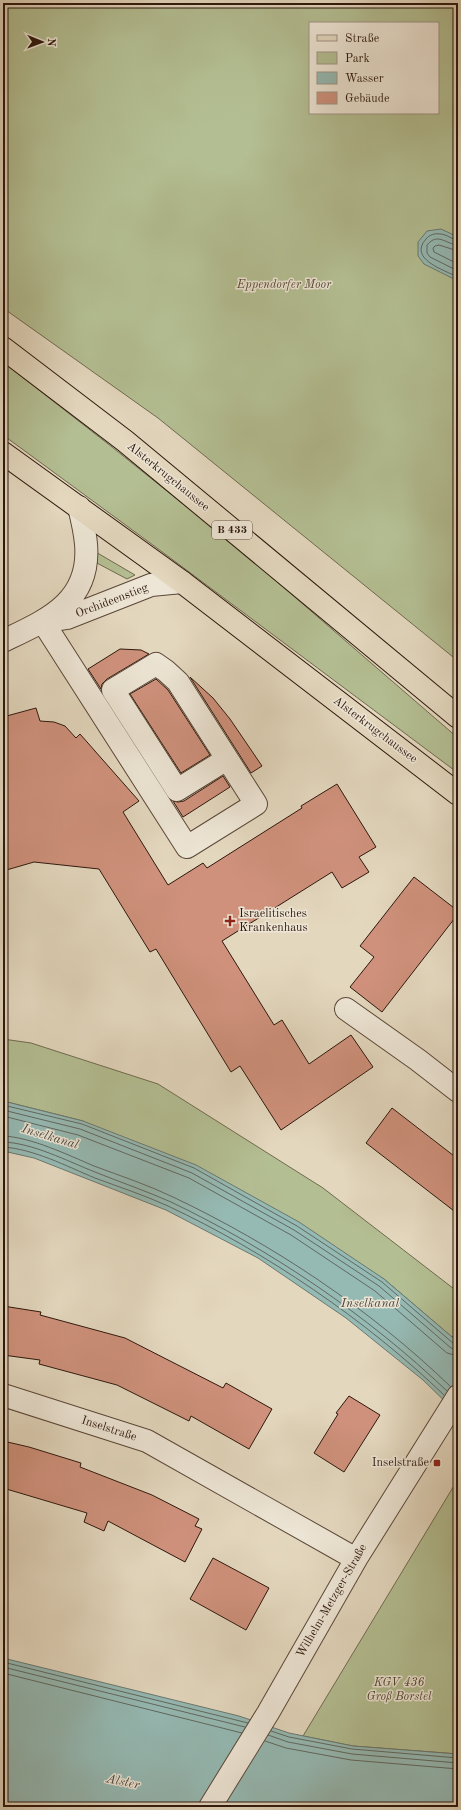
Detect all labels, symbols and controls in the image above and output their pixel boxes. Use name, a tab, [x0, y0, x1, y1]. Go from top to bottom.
north arrow	[22, 22, 62, 62]
legend	[309, 22, 439, 114]
text: Straße	[345, 33, 380, 45]
text: N	[45, 38, 56, 47]
text: Park	[345, 53, 370, 65]
text: Wasser	[345, 73, 384, 85]
text: Gebäude	[345, 93, 390, 105]
park label: Eppendorfer Moor	[236, 279, 332, 291]
street label: Alsterkrugchaussee	[125, 440, 212, 514]
road number: B 433	[212, 521, 252, 539]
street label: Orchideenstieg	[74, 581, 150, 620]
street label: Alsterkrugchaussee	[331, 695, 420, 766]
place label: Israelitisches Krankenhaus	[239, 908, 308, 934]
marker: Israelitisches Krankenhaus	[224, 915, 236, 927]
water label: Inselkanal	[19, 1122, 80, 1152]
water label: Inselkanal	[340, 1297, 400, 1310]
street label: Inselstraße	[80, 1414, 139, 1444]
place label: Inselstraße	[372, 1457, 429, 1469]
marker: Inselstraße	[432, 1458, 442, 1468]
street label: Wilhelm-Metzger-Straße	[295, 1542, 370, 1660]
park label: KGV 436 Groß Borstel	[367, 1677, 432, 1703]
water label: Alster	[104, 1772, 141, 1792]

